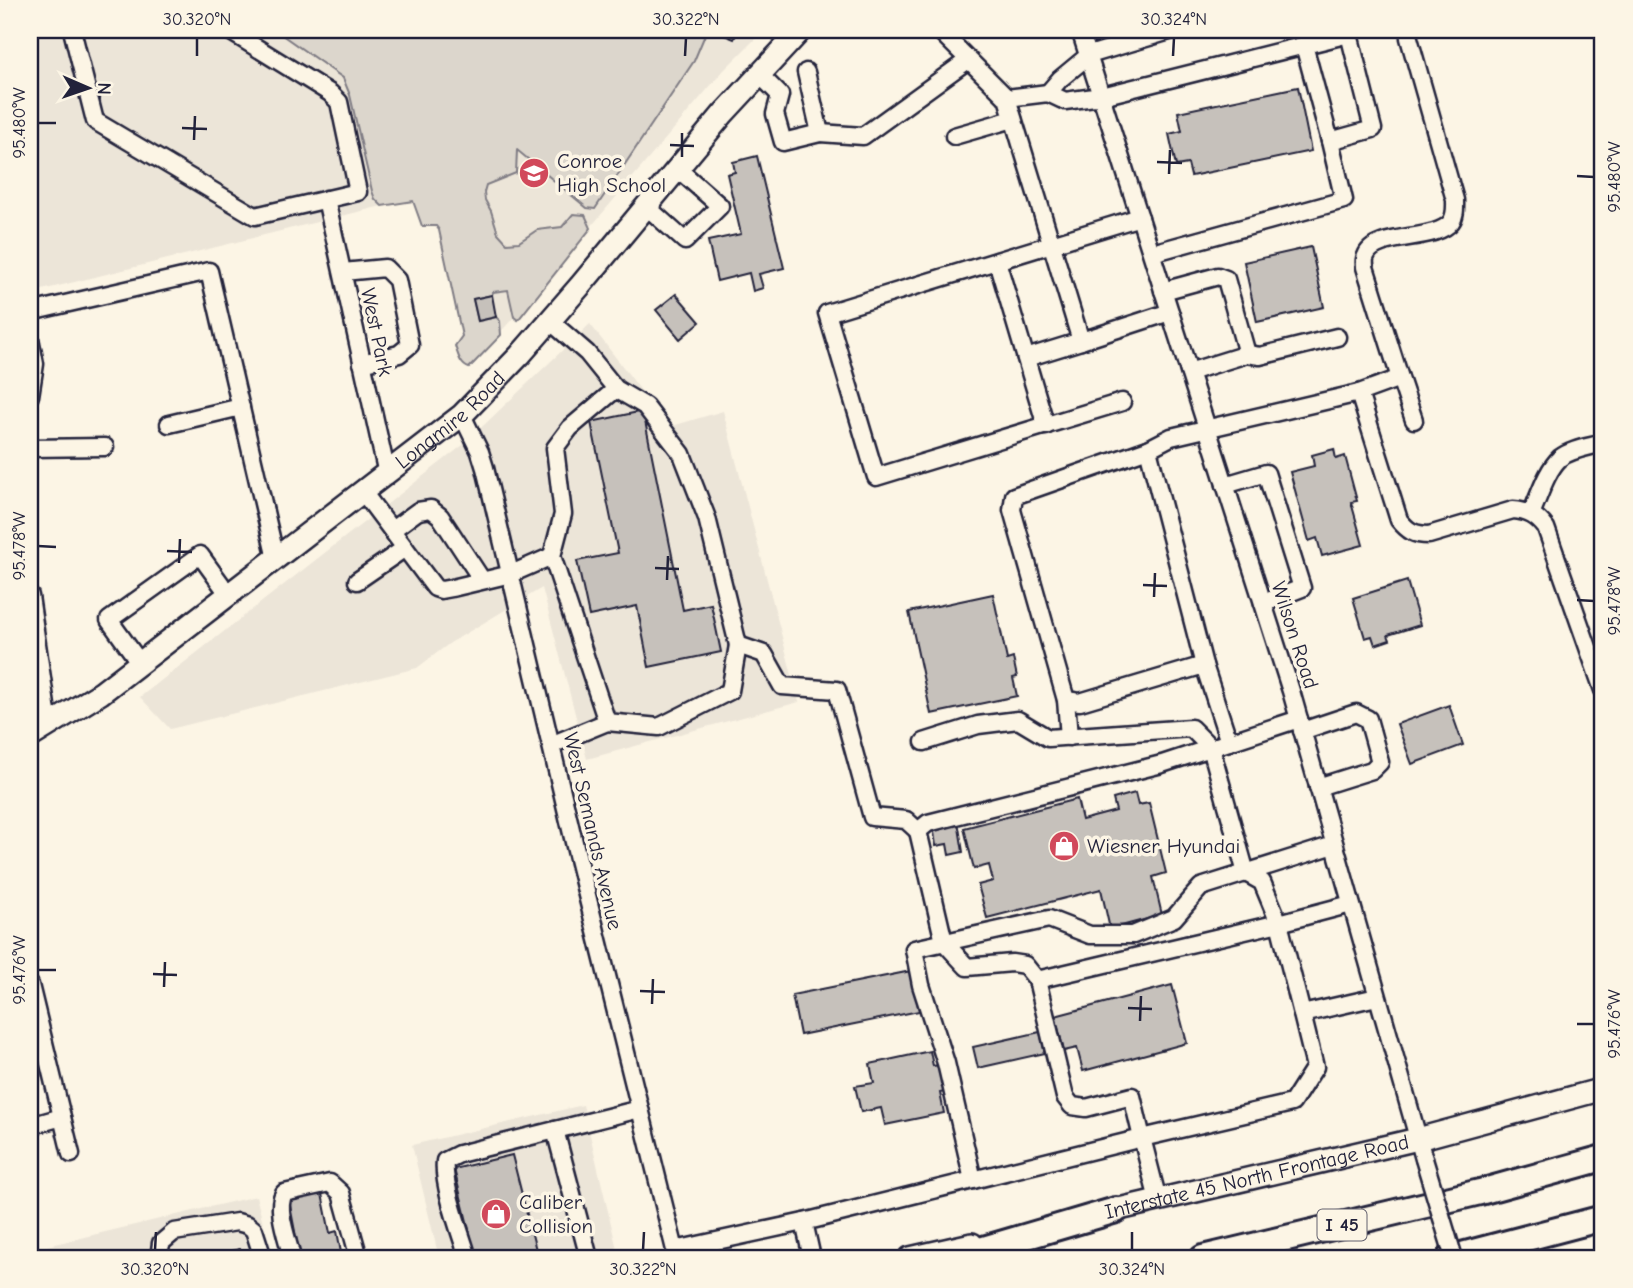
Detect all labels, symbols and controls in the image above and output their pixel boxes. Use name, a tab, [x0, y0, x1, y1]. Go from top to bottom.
text: 30.320°N	[163, 9, 231, 30]
text: 30.322°N	[652, 9, 720, 30]
text: 30.324°N	[1141, 9, 1207, 30]
north arrow	[52, 52, 122, 122]
text: N	[93, 82, 115, 95]
text: 95.480°W	[9, 87, 30, 159]
text: 95.480°W	[1604, 141, 1625, 213]
place label: Conroe High School	[557, 149, 666, 197]
school or university icon: Conroe High School	[517, 156, 551, 190]
street label: West Park	[356, 286, 398, 378]
street label: Longmire Road	[391, 366, 510, 474]
text: 95.478°W	[9, 511, 30, 580]
text: 95.478°W	[1604, 566, 1625, 635]
street label: Wilson Road	[1266, 578, 1324, 692]
street label: West Semands Avenue	[559, 730, 627, 932]
shop icon: Wiesner Hyundai	[1047, 829, 1081, 863]
place label: Wiesner Hyundai	[1087, 834, 1240, 858]
text: 95.476°W	[9, 935, 30, 1004]
text: 95.476°W	[1604, 989, 1625, 1058]
street label: Interstate 45 North Frontage Road	[1102, 1130, 1411, 1224]
place label: Caliber Collision	[519, 1190, 593, 1238]
shop icon: Caliber Collision	[479, 1197, 513, 1231]
road number: I 45	[1318, 1210, 1366, 1240]
text: 30.320°N	[121, 1259, 189, 1280]
text: 30.322°N	[609, 1259, 677, 1280]
text: 30.324°N	[1099, 1259, 1165, 1280]

